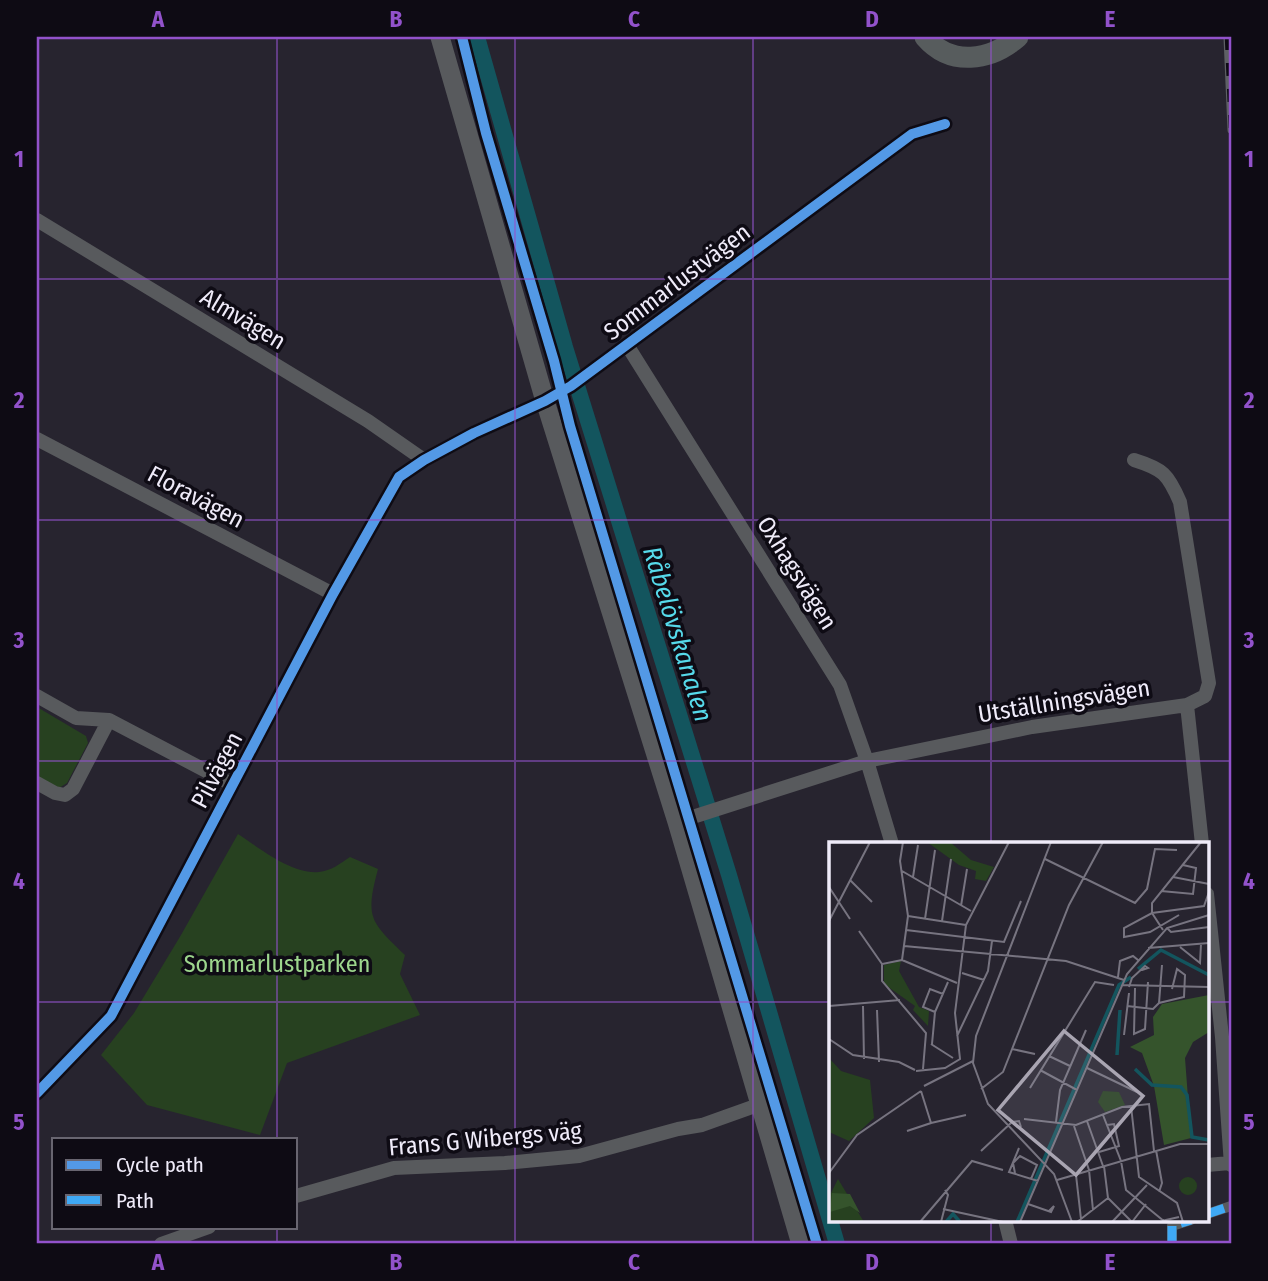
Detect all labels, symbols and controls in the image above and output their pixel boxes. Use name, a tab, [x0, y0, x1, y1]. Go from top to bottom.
text: A	[151, 5, 165, 33]
text: B	[390, 5, 403, 33]
text: C	[628, 5, 640, 33]
text: D	[865, 5, 879, 33]
text: E	[1105, 5, 1116, 33]
text: 1	[14, 145, 24, 173]
text: 1	[1244, 145, 1254, 173]
street label: Sommarlustvägen	[598, 218, 756, 346]
street label: Almvägen	[195, 283, 291, 355]
text: 2	[13, 386, 25, 414]
text: 2	[1243, 386, 1255, 414]
street label: Floravägen	[143, 460, 249, 534]
street label: Oxhagsvägen	[751, 511, 843, 635]
water label: Råbelövskanalen	[636, 543, 719, 726]
text: 3	[13, 626, 25, 654]
text: 3	[1243, 626, 1255, 654]
street label: Utställningsvägen	[976, 674, 1152, 728]
street label: Pilvägen	[185, 727, 249, 813]
inset map	[829, 842, 1208, 1222]
text: 4	[13, 867, 25, 895]
text: 4	[1243, 867, 1255, 895]
park label: Sommarlustparken	[184, 950, 370, 978]
text: 5	[13, 1108, 25, 1136]
text: 5	[1243, 1108, 1255, 1136]
street label: Frans G Wibergs väg	[387, 1117, 583, 1161]
legend	[52, 1138, 298, 1228]
text: Cycle path	[116, 1152, 204, 1178]
text: Path	[116, 1188, 154, 1214]
text: A	[151, 1248, 165, 1276]
text: B	[390, 1248, 403, 1276]
text: C	[628, 1248, 640, 1276]
text: D	[865, 1248, 879, 1276]
text: E	[1105, 1248, 1116, 1276]

